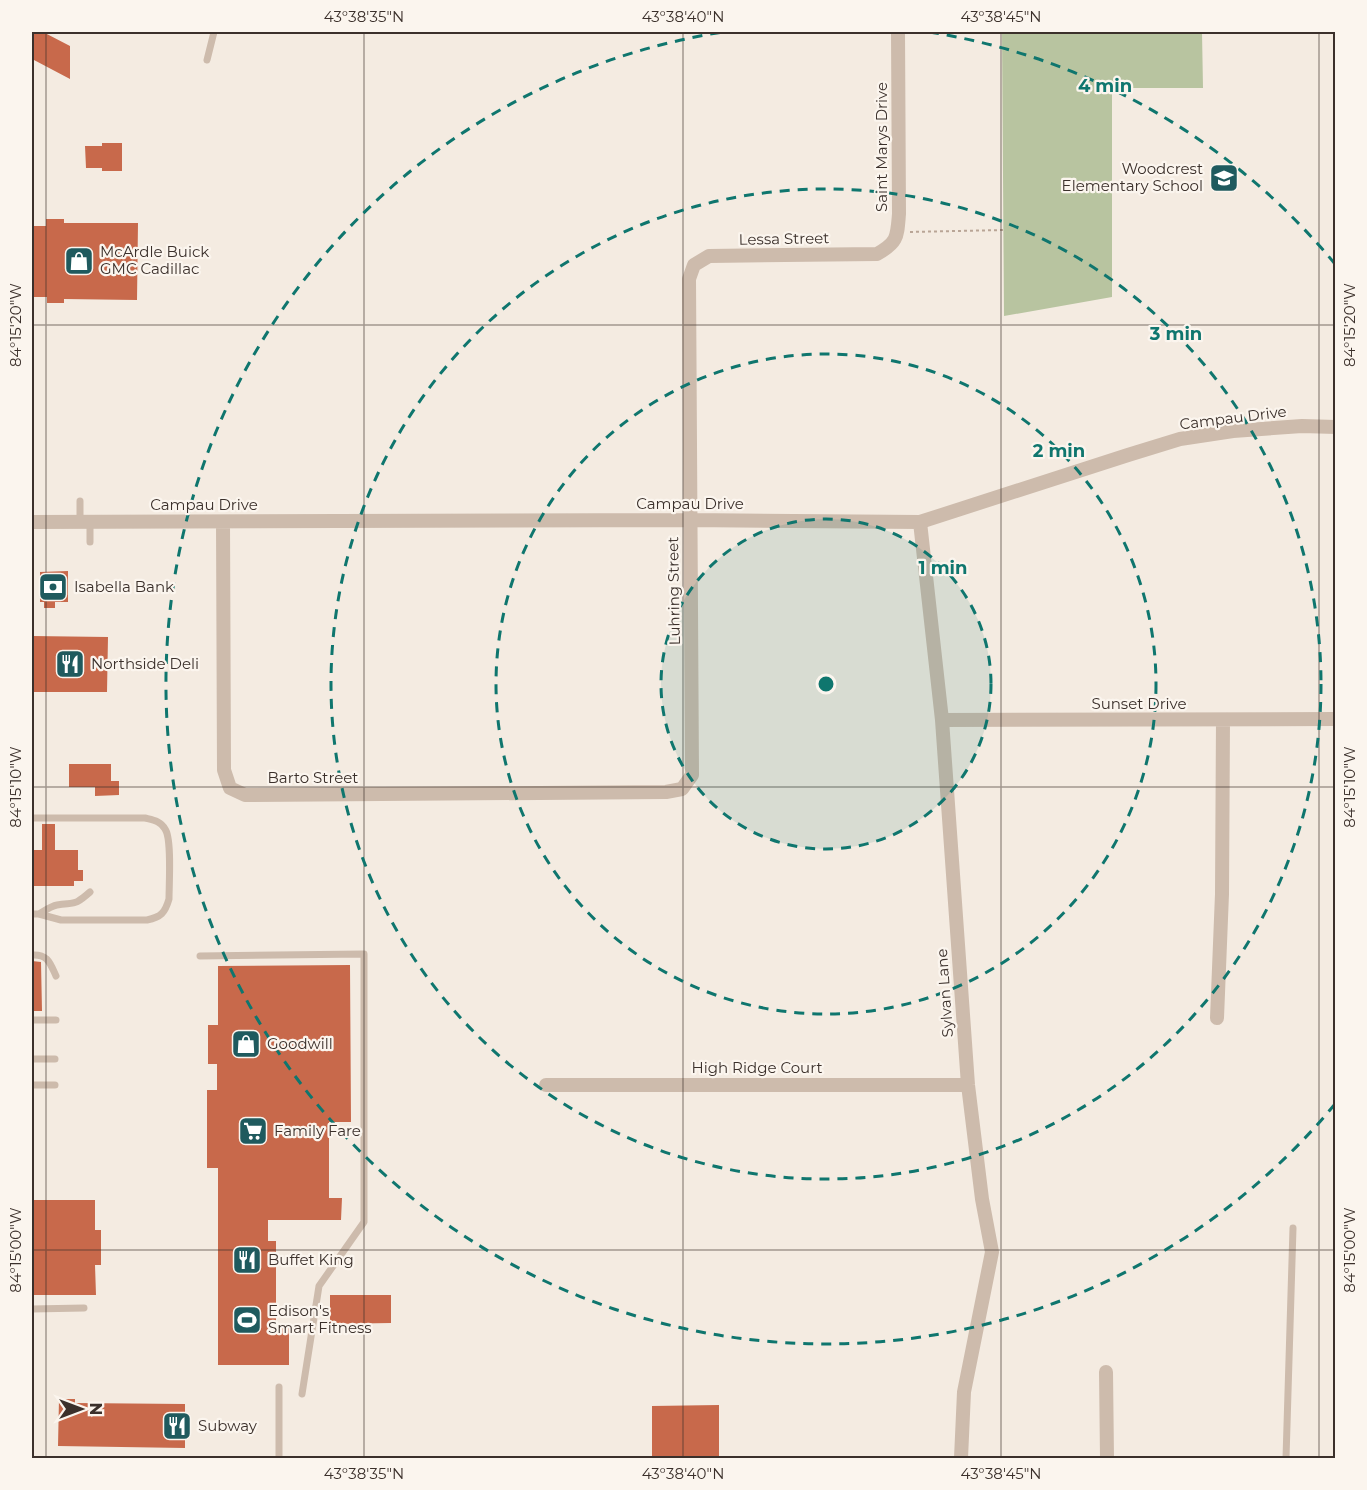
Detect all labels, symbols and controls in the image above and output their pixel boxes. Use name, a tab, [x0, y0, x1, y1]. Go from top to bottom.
text: 43°38'35"N	[324, 7, 404, 26]
text: 43°38'40"N	[642, 7, 724, 26]
text: 43°38'45"N	[960, 7, 1042, 26]
text: 4 min	[1078, 75, 1132, 97]
street label: Saint Marys Drive	[872, 82, 891, 212]
place label: Woodcrest Elementary School	[1062, 159, 1203, 195]
school or university icon: Woodcrest Elementary School	[1208, 162, 1240, 194]
street label: Lessa Street	[739, 228, 829, 249]
place label: McArdle Buick GMC Cadillac	[100, 242, 209, 278]
shop icon: McArdle Buick GMC Cadillac	[63, 245, 95, 277]
text: 84°15'20"W	[6, 283, 25, 367]
text: 84°15'20"W	[1340, 283, 1359, 367]
text: 3 min	[1149, 323, 1202, 345]
street label: Campau Drive	[1178, 402, 1287, 433]
text: 2 min	[1033, 440, 1085, 462]
street label: Campau Drive	[636, 494, 744, 513]
street label: Campau Drive	[150, 495, 258, 514]
street label: Luhring Street	[663, 537, 684, 645]
text: 1 min	[919, 557, 967, 579]
bank icon: Isabella Bank	[37, 571, 69, 603]
place label: Isabella Bank	[74, 577, 174, 596]
restaurant icon: Northside Deli	[54, 648, 86, 680]
place label: Northside Deli	[91, 654, 199, 673]
centre of rings	[816, 674, 836, 694]
street label: Sunset Drive	[1091, 694, 1187, 713]
text: 84°15'10"W	[6, 746, 25, 828]
text: 84°15'10"W	[1340, 746, 1359, 828]
street label: Barto Street	[268, 768, 358, 787]
street label: Sylvan Lane	[932, 948, 957, 1038]
shop icon: Goodwill	[230, 1028, 262, 1060]
place label: Goodwill	[267, 1034, 333, 1053]
street label: High Ridge Court	[692, 1058, 823, 1077]
supermarket icon: Family Fare	[237, 1115, 269, 1147]
place label: Family Fare	[274, 1121, 361, 1140]
text: 84°15'00"W	[6, 1207, 25, 1293]
text: 84°15'00"W	[1340, 1207, 1359, 1293]
restaurant icon: Buffet King	[231, 1244, 263, 1276]
place label: Buffet King	[268, 1250, 354, 1269]
place label: Edison's Smart Fitness	[268, 1301, 372, 1337]
sports icon: Edison's Smart Fitness	[231, 1304, 263, 1336]
north arrow	[51, 1379, 111, 1439]
text: N	[86, 1403, 105, 1415]
restaurant icon: Subway	[161, 1410, 193, 1442]
place label: Subway	[198, 1416, 258, 1435]
text: 43°38'35"N	[324, 1464, 404, 1483]
text: 43°38'40"N	[642, 1464, 724, 1483]
text: 43°38'45"N	[960, 1464, 1042, 1483]

